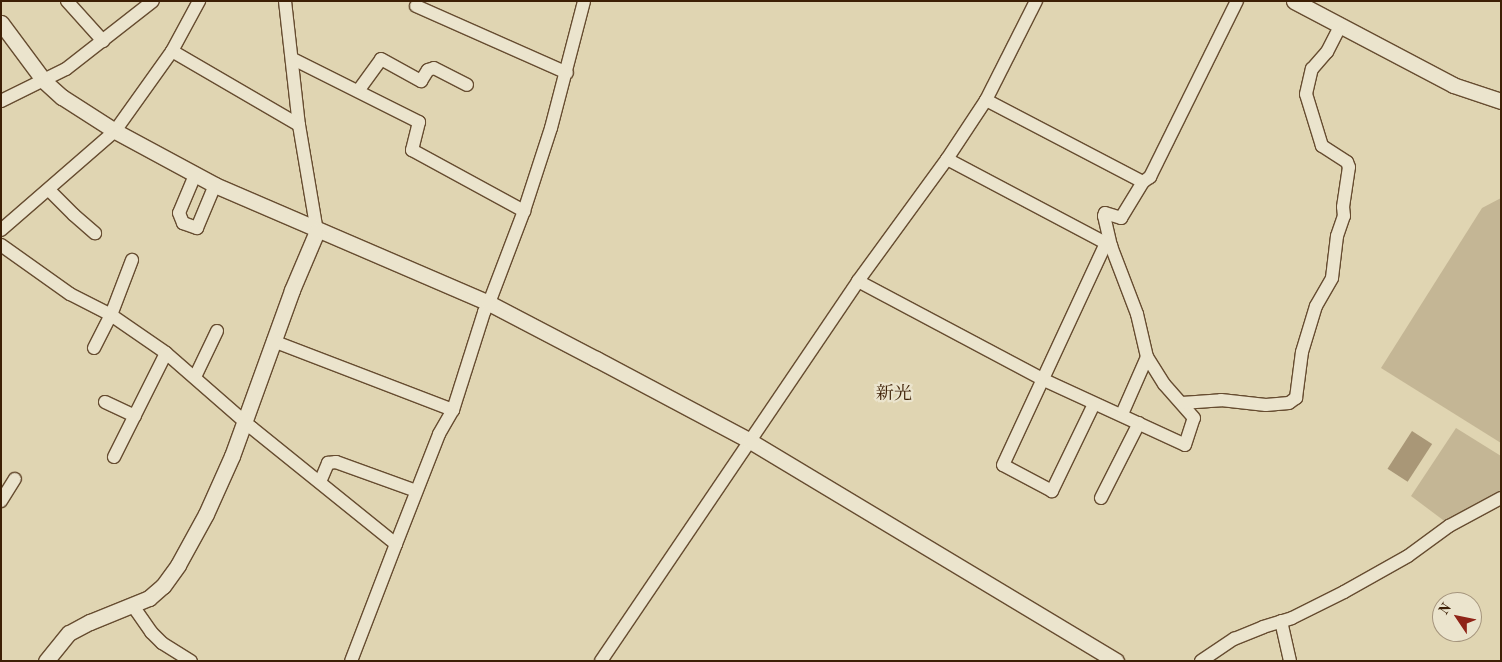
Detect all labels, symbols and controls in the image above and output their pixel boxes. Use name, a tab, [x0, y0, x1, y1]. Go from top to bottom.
district label: 新光	[876, 383, 912, 405]
north arrow	[1432, 592, 1482, 642]
text: N	[1437, 601, 1454, 618]

